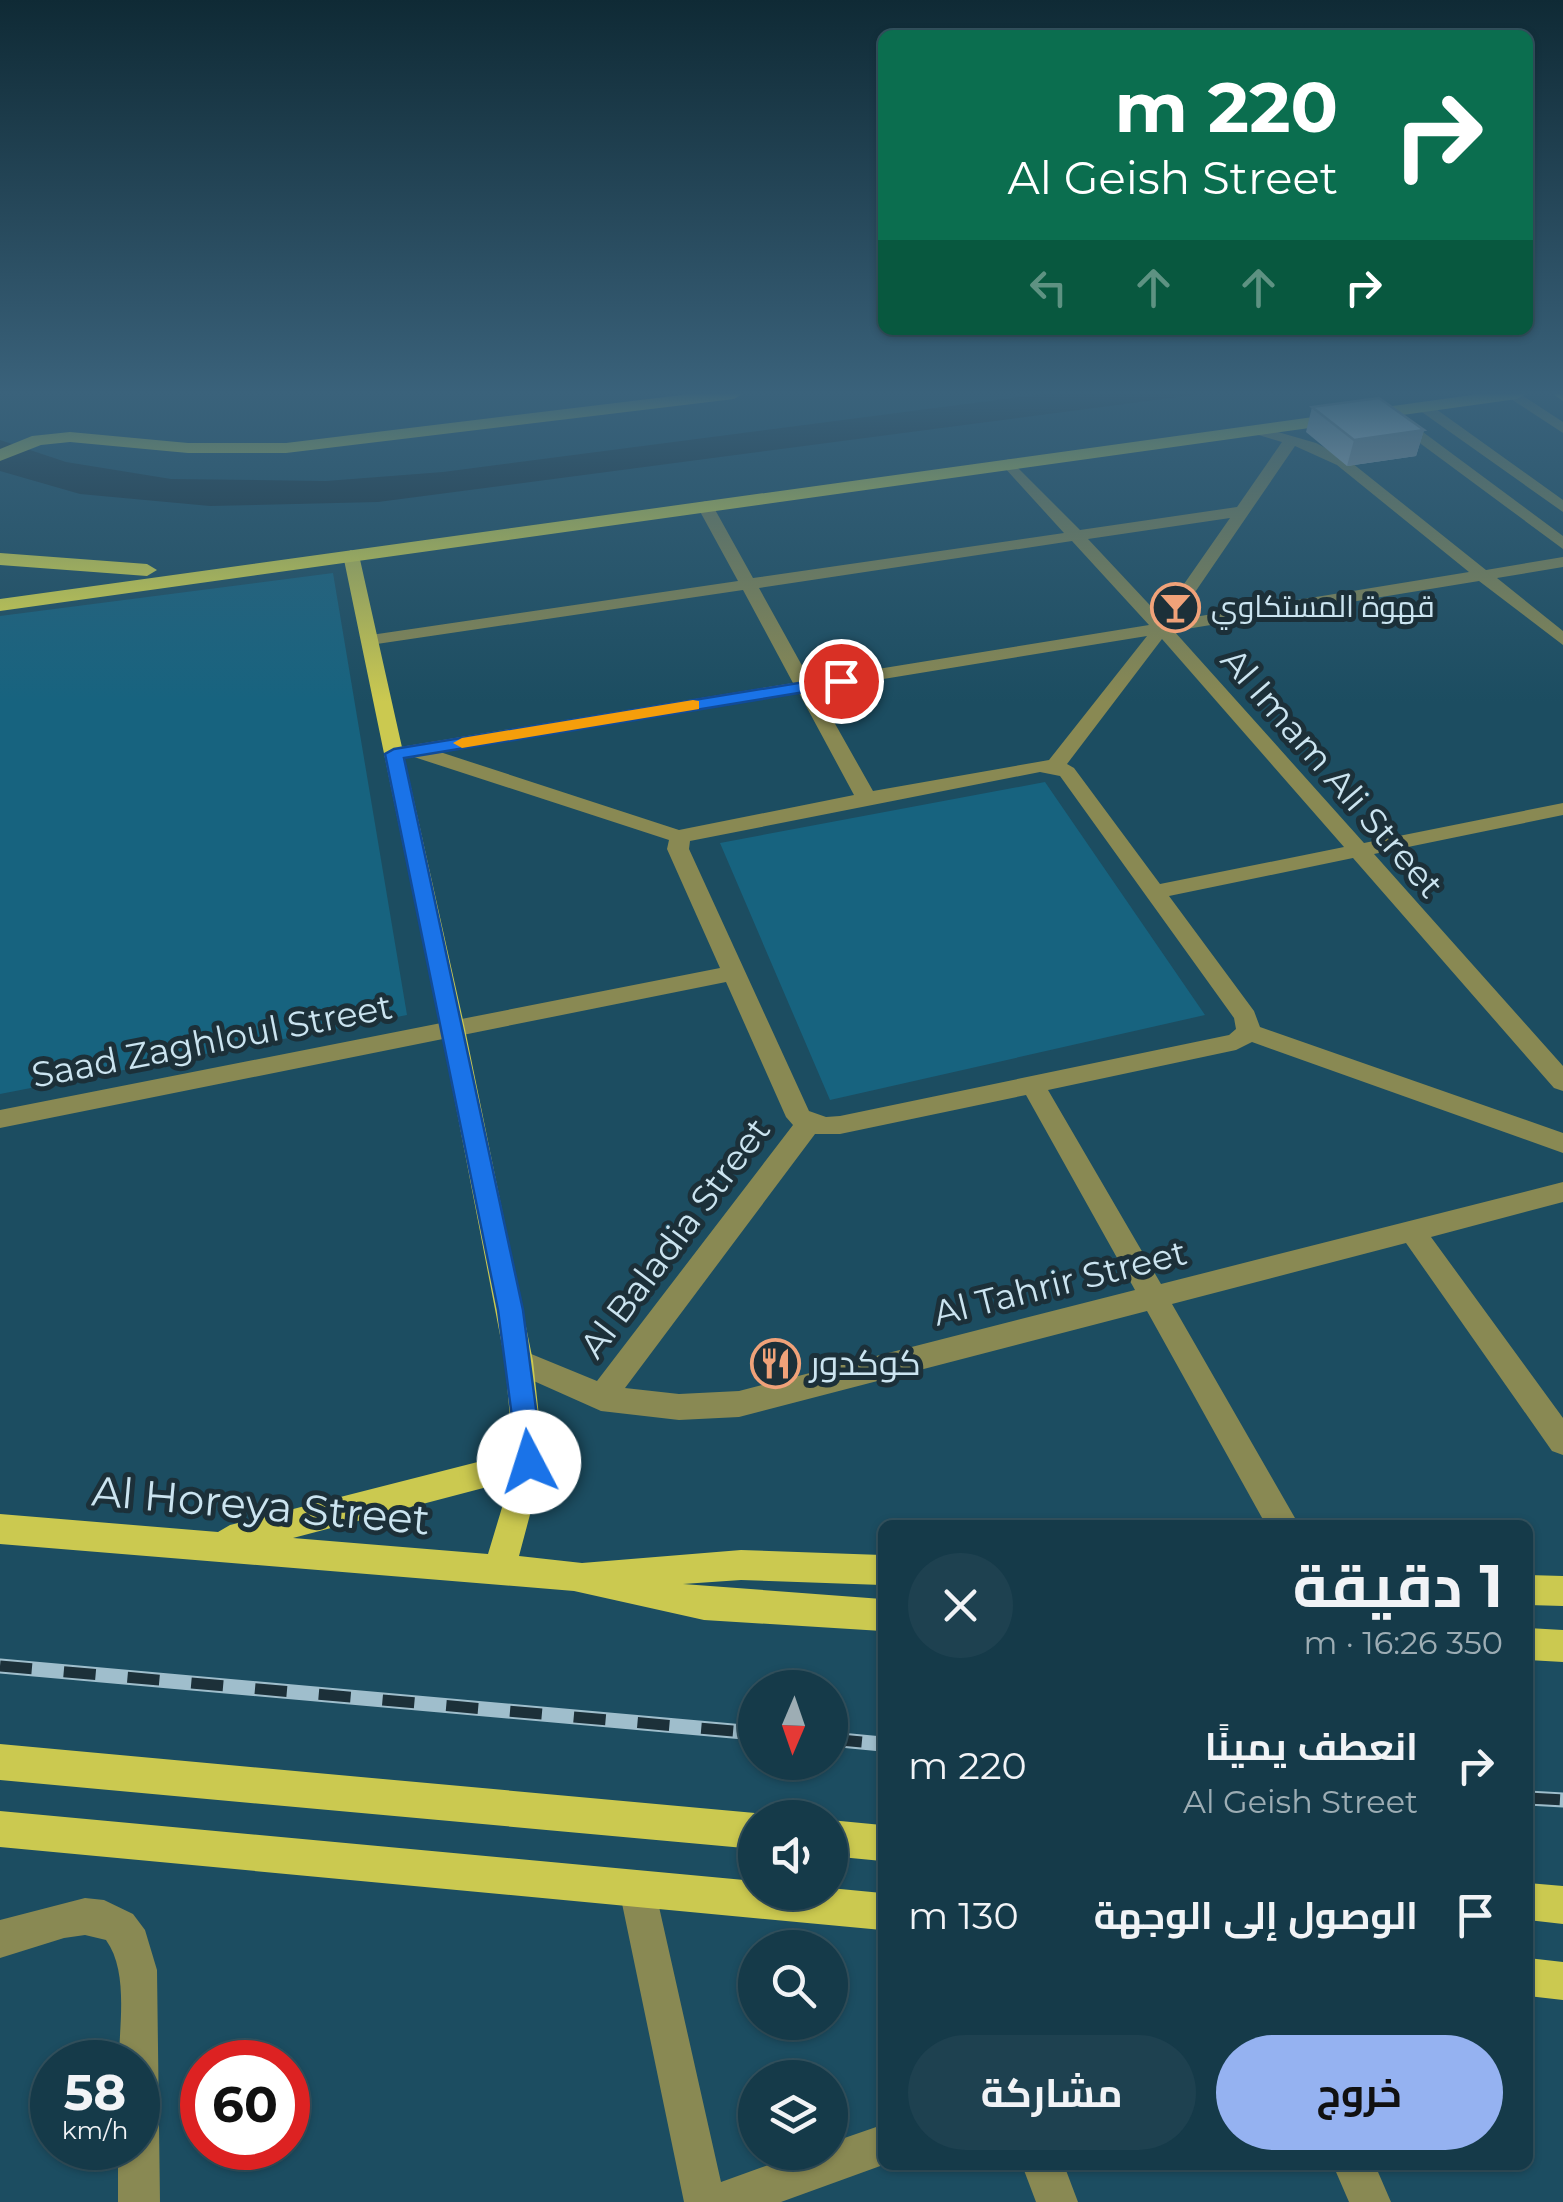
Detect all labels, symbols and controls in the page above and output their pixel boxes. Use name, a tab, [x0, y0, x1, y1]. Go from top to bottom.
text: 220 m	[1115, 64, 1338, 150]
icon: right	[1373, 70, 1503, 200]
text: Al Geish Street	[1008, 150, 1338, 205]
icon: left	[1021, 260, 1076, 315]
icon: ahead	[1126, 260, 1181, 315]
icon: ahead	[1231, 260, 1286, 315]
icon: right	[1336, 260, 1391, 315]
bar icon: قهوة المستكاوي	[1150, 581, 1202, 633]
place label: قهوة المستكاوي	[1211, 588, 1435, 630]
pin	[799, 639, 884, 724]
street label: Al Imam Ali Street	[1212, 639, 1453, 906]
icon: arrive	[814, 654, 869, 709]
street label: Saad Zaghloul Street	[28, 984, 396, 1097]
street label: Al Baladia Street	[570, 1109, 779, 1366]
street label: Al Tahrir Street	[929, 1230, 1191, 1335]
restaurant icon: كوكدور	[749, 1337, 801, 1389]
place label: كوكدور	[808, 1341, 921, 1384]
position arrow	[477, 1410, 581, 1514]
street label: Al Horeya Street	[90, 1464, 432, 1546]
text: 1 دقيقة	[1293, 1549, 1503, 1622]
button: close	[908, 1553, 1013, 1658]
text: 350 m · 16:26	[1303, 1623, 1503, 1662]
north arrow	[738, 1670, 848, 1780]
map controls	[738, 1670, 848, 2170]
text: انعطف يمينًا	[1205, 1723, 1418, 1770]
icon: right	[1448, 1738, 1503, 1793]
text: 220 m	[908, 1742, 1027, 1789]
text: Al Geish Street	[1183, 1782, 1418, 1821]
button: sound	[738, 1800, 848, 1910]
icon: arrive	[1448, 1888, 1503, 1943]
text: 130 m	[908, 1892, 1019, 1939]
text: الوصول إلى الوجهة	[1094, 1892, 1418, 1939]
button: search	[738, 1930, 848, 2040]
button: مشاركة	[908, 2035, 1196, 2150]
button: خروج	[1216, 2035, 1503, 2150]
speed limit sign: 60	[180, 2040, 310, 2170]
button: layers	[738, 2060, 848, 2170]
text: 58	[64, 2062, 126, 2123]
text: km/h	[62, 2115, 128, 2145]

